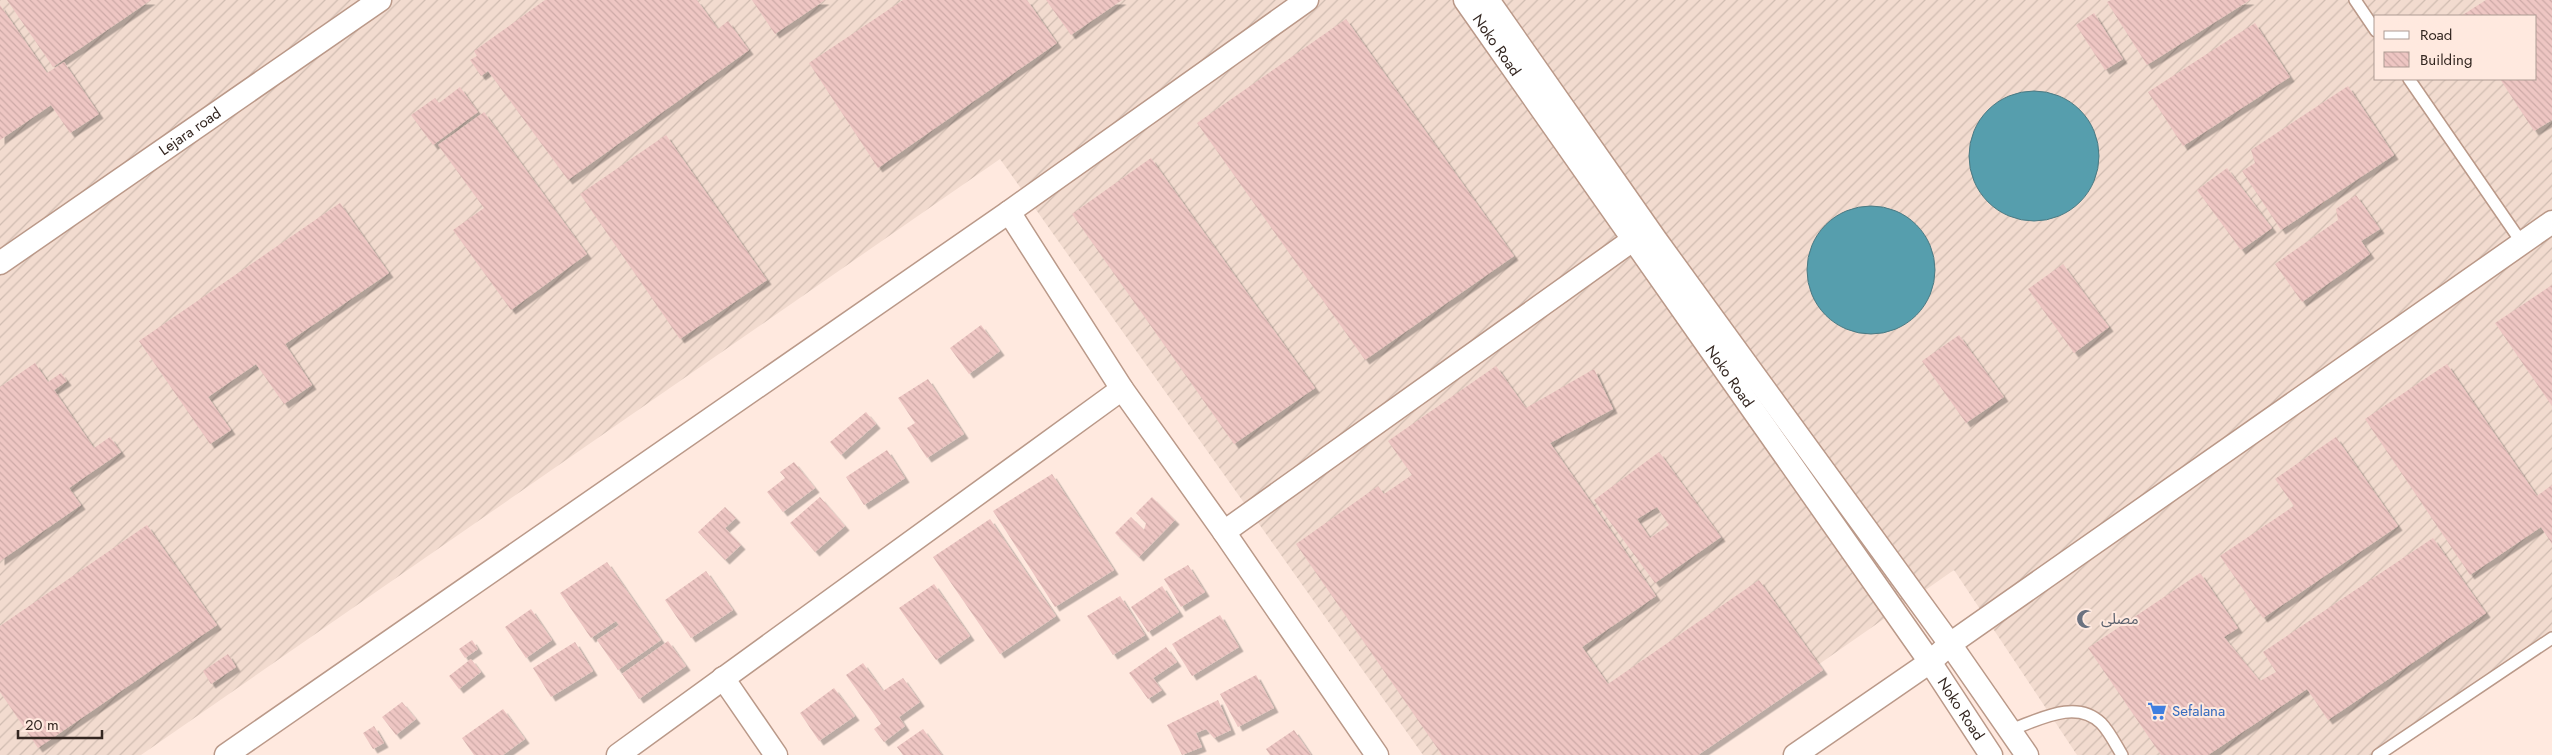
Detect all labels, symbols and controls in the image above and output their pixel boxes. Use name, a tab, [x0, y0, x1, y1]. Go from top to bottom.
street label: Noko Road	[1467, 9, 1526, 81]
legend	[2374, 15, 2537, 80]
text: Road	[2420, 24, 2452, 46]
text: Building	[2420, 49, 2472, 71]
street label: Lejara road	[154, 102, 226, 161]
street label: Noko Road	[1700, 341, 1759, 412]
mosque icon: مصلى	[2075, 608, 2097, 630]
place label: مصلى	[2101, 608, 2139, 630]
street label: Noko Road	[1932, 673, 1989, 745]
supermarket icon: Sefalana	[2146, 700, 2168, 722]
place label: Sefalana	[2172, 700, 2225, 722]
scale bar	[18, 708, 101, 740]
text: 20 m	[25, 714, 59, 736]

